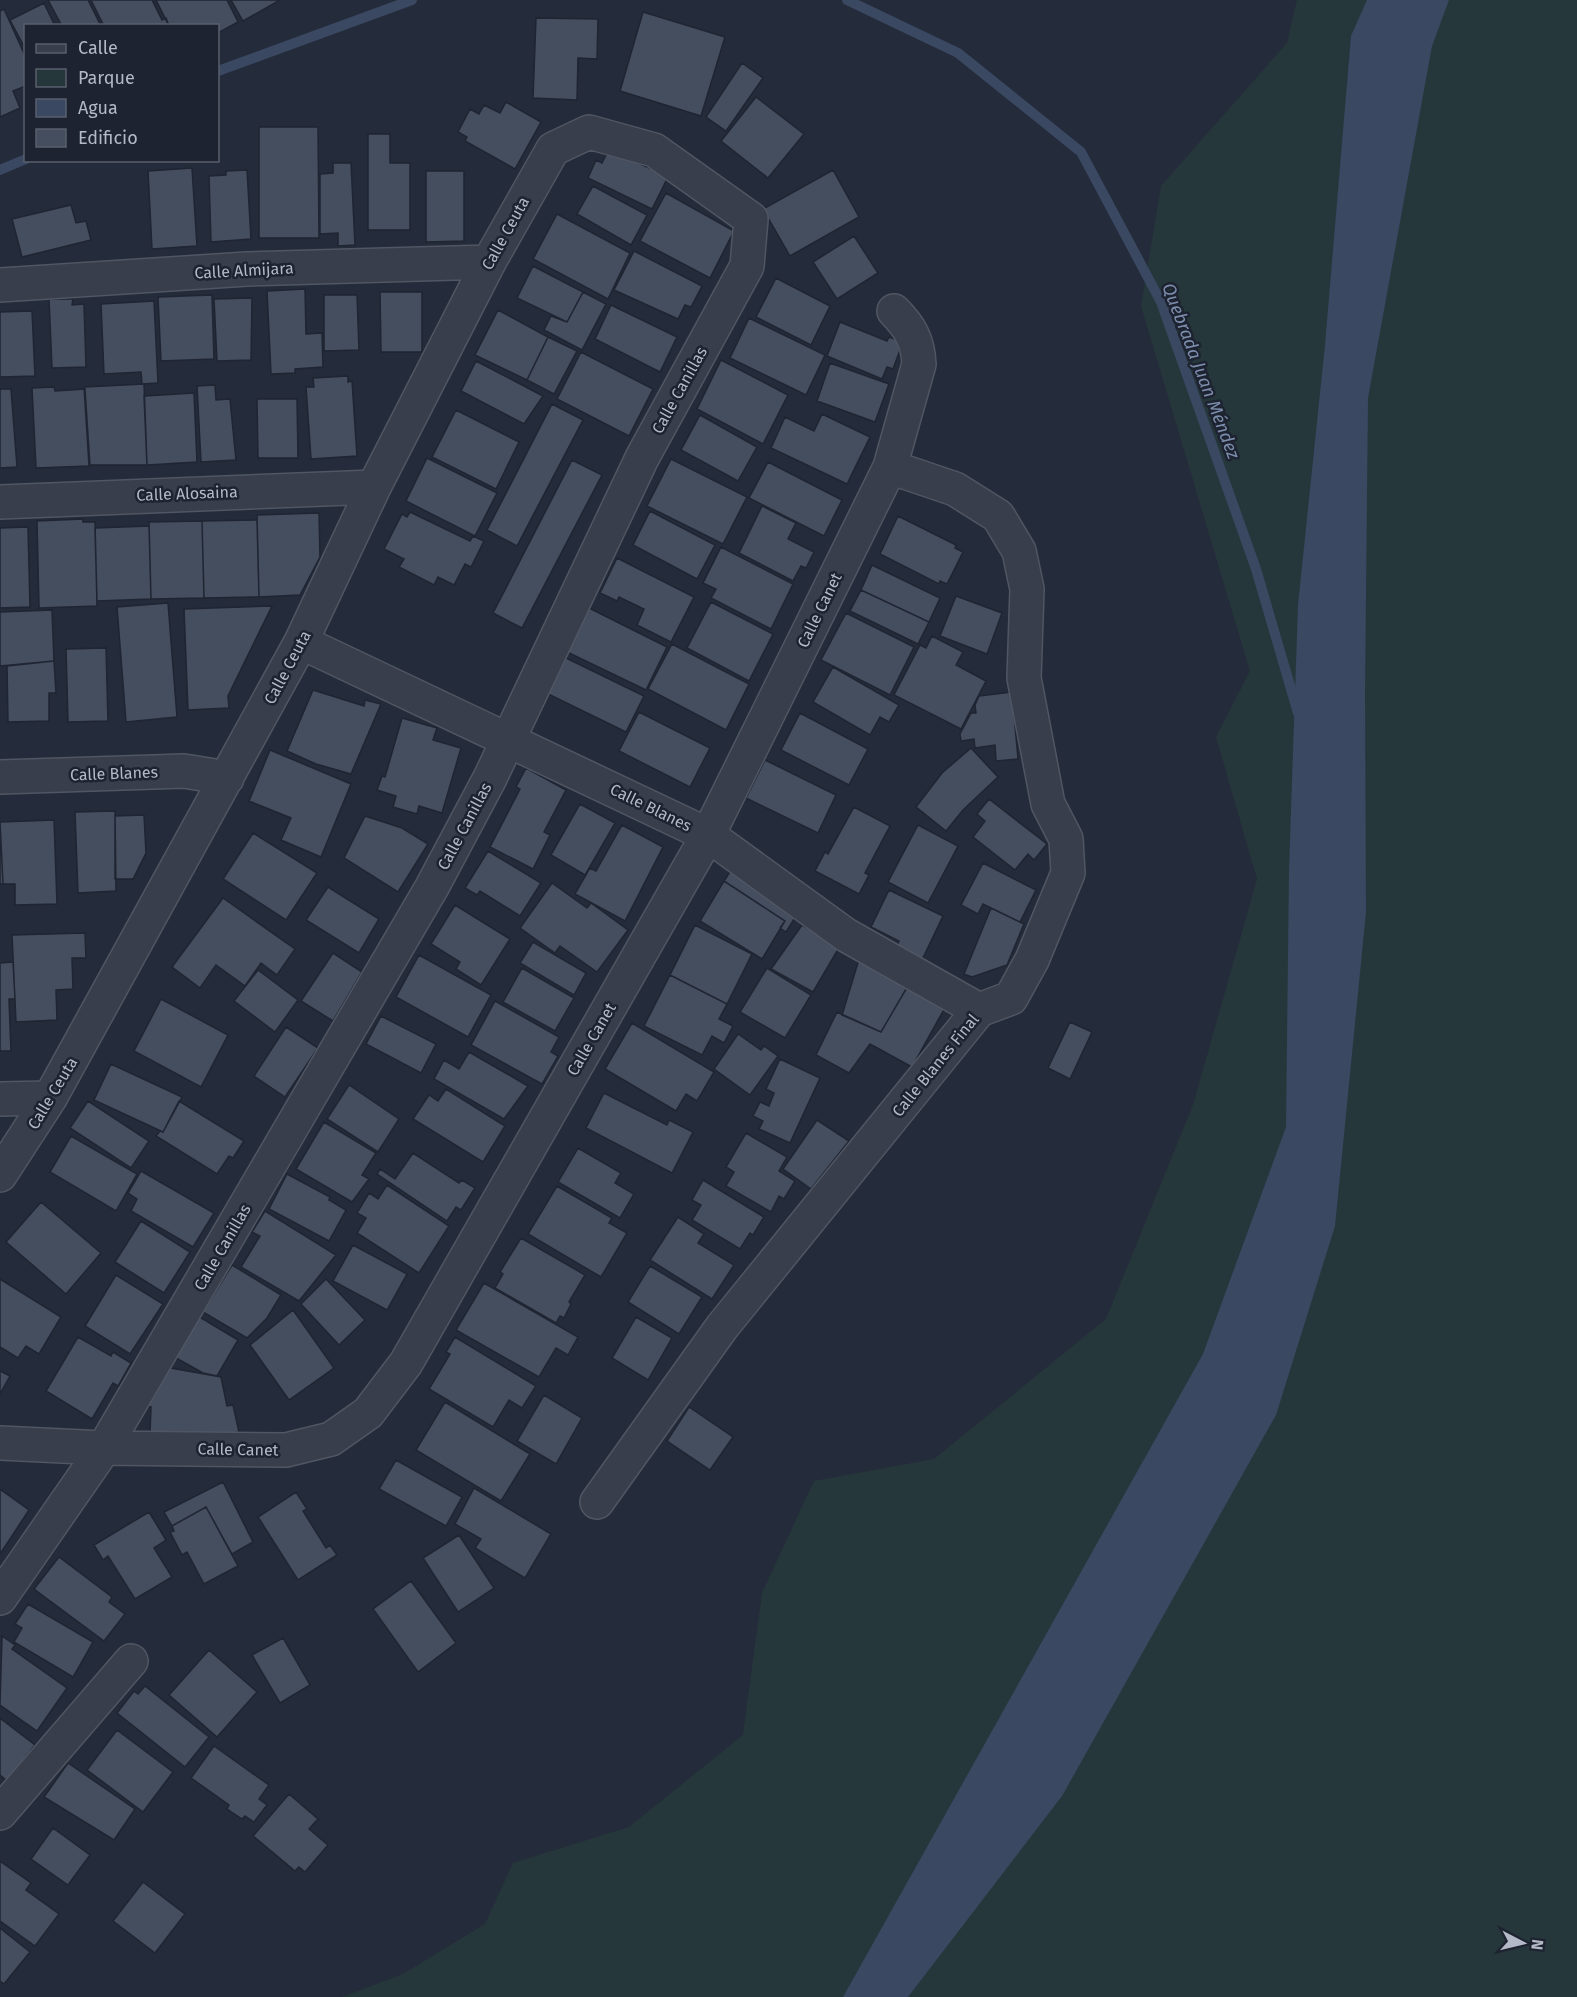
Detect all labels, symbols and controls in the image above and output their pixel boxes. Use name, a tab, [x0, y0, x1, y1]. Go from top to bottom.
legend	[24, 24, 219, 162]
text: Calle	[78, 37, 118, 59]
text: Parque	[78, 67, 135, 89]
text: Agua	[78, 97, 118, 119]
text: Edificio	[78, 127, 138, 149]
street label: Calle Ceuta	[478, 193, 533, 273]
street label: Calle Almijara	[194, 258, 294, 283]
water label: Quebrada Juan Méndez	[1157, 280, 1245, 462]
street label: Calle Canillas	[648, 344, 711, 437]
street label: Calle Alosaina	[136, 482, 238, 505]
street label: Calle Canet	[793, 569, 846, 651]
street label: Calle Ceuta	[260, 627, 315, 707]
street label: Calle Blanes	[70, 762, 158, 785]
street label: Calle Canillas	[433, 779, 495, 873]
street label: Calle Blanes	[607, 780, 695, 835]
street label: Calle Canet	[563, 999, 620, 1079]
street label: Calle Blanes Final	[888, 1010, 983, 1121]
street label: Calle Ceuta	[24, 1054, 81, 1133]
street label: Calle Canillas	[190, 1201, 255, 1294]
street label: Calle Canet	[197, 1439, 279, 1460]
north arrow	[1493, 1913, 1553, 1973]
text: N	[1527, 1938, 1547, 1951]

